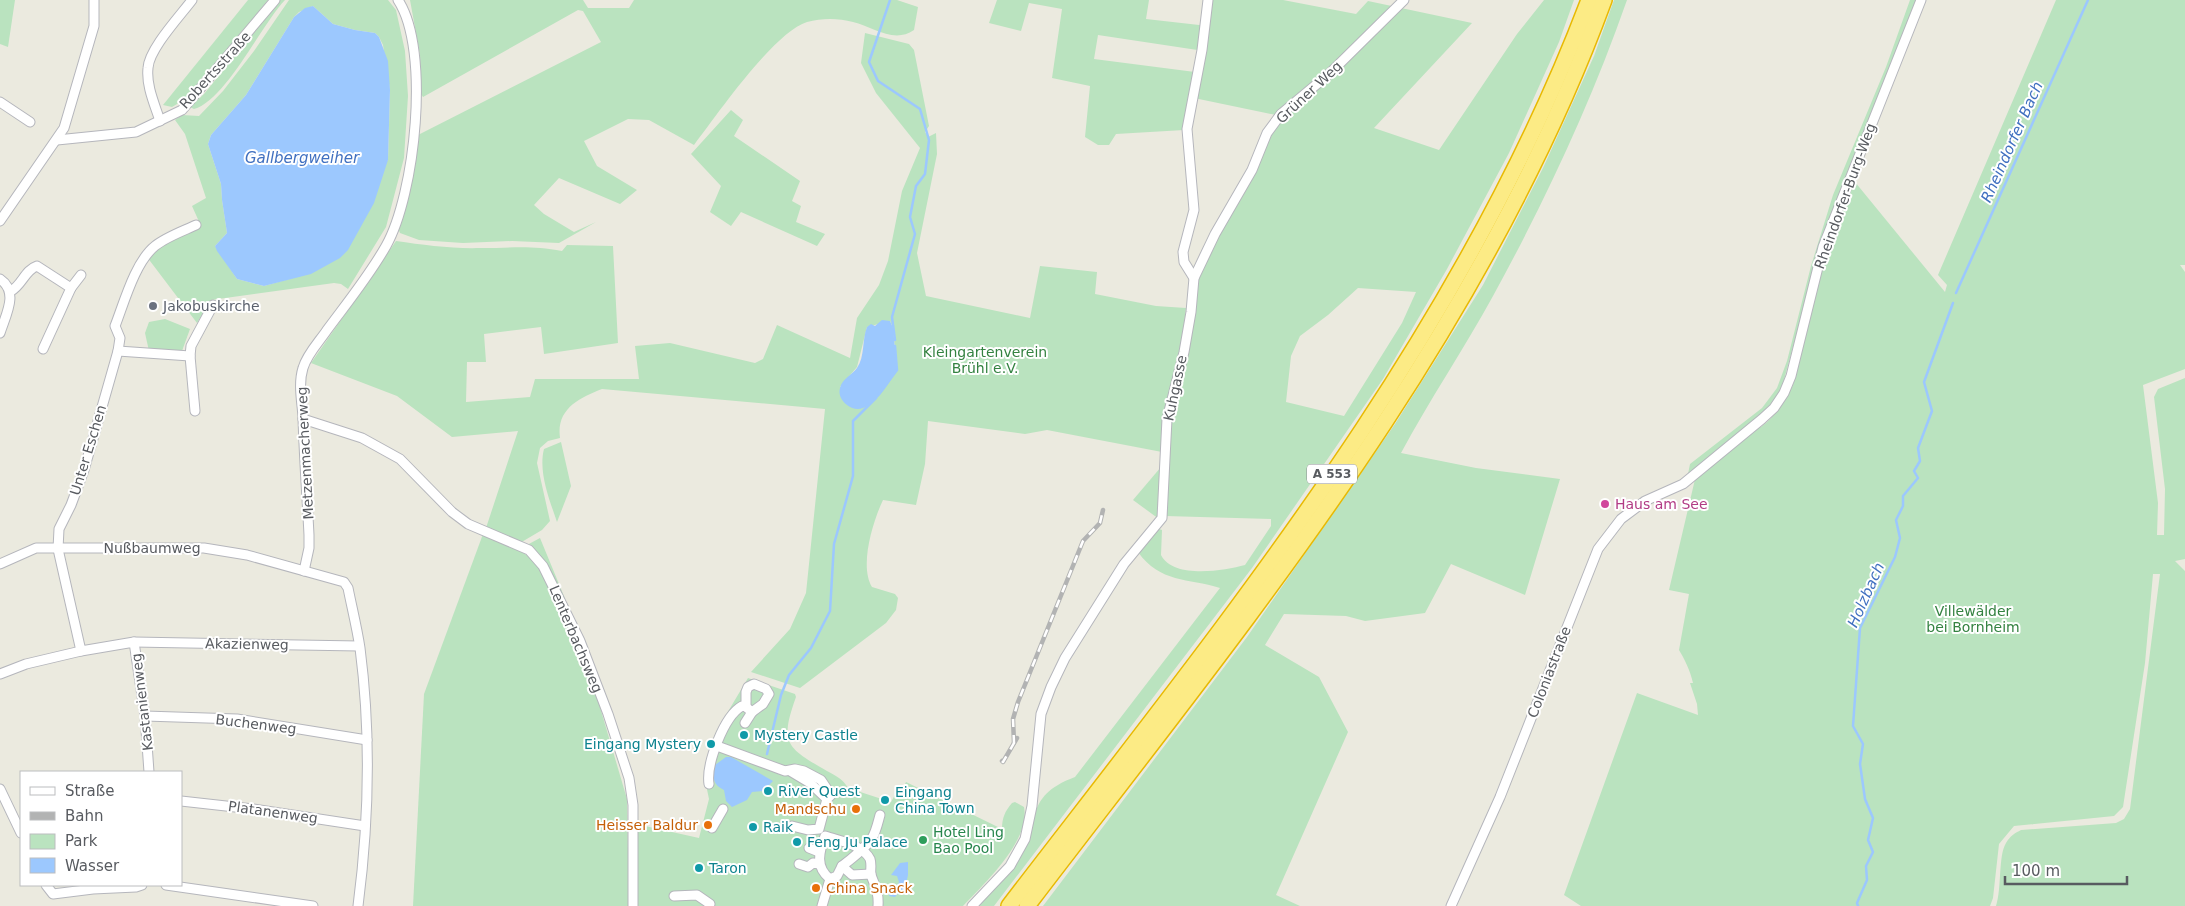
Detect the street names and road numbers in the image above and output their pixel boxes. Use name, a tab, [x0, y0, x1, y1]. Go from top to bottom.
street label: Robertsstraße	[176, 28, 254, 112]
street label: Grüner Weg	[1273, 58, 1345, 126]
street label: Rheindorfer-Burg-Weg	[1811, 121, 1879, 271]
street label: Kuhgasse	[1160, 354, 1190, 422]
street label: Metzenmacherweg	[294, 386, 316, 520]
street label: Unter Eschen	[67, 403, 109, 497]
road number: A 553	[1307, 464, 1357, 484]
street label: Nußbaumweg	[103, 540, 201, 556]
street label: Lenterbachsweg	[546, 583, 606, 695]
street label: Coloniastraße	[1524, 624, 1574, 720]
street label: Akazienweg	[205, 635, 289, 653]
street label: Kastanienweg	[128, 652, 156, 752]
street label: Buchenweg	[215, 711, 297, 737]
street label: Platanenweg	[227, 798, 319, 826]

